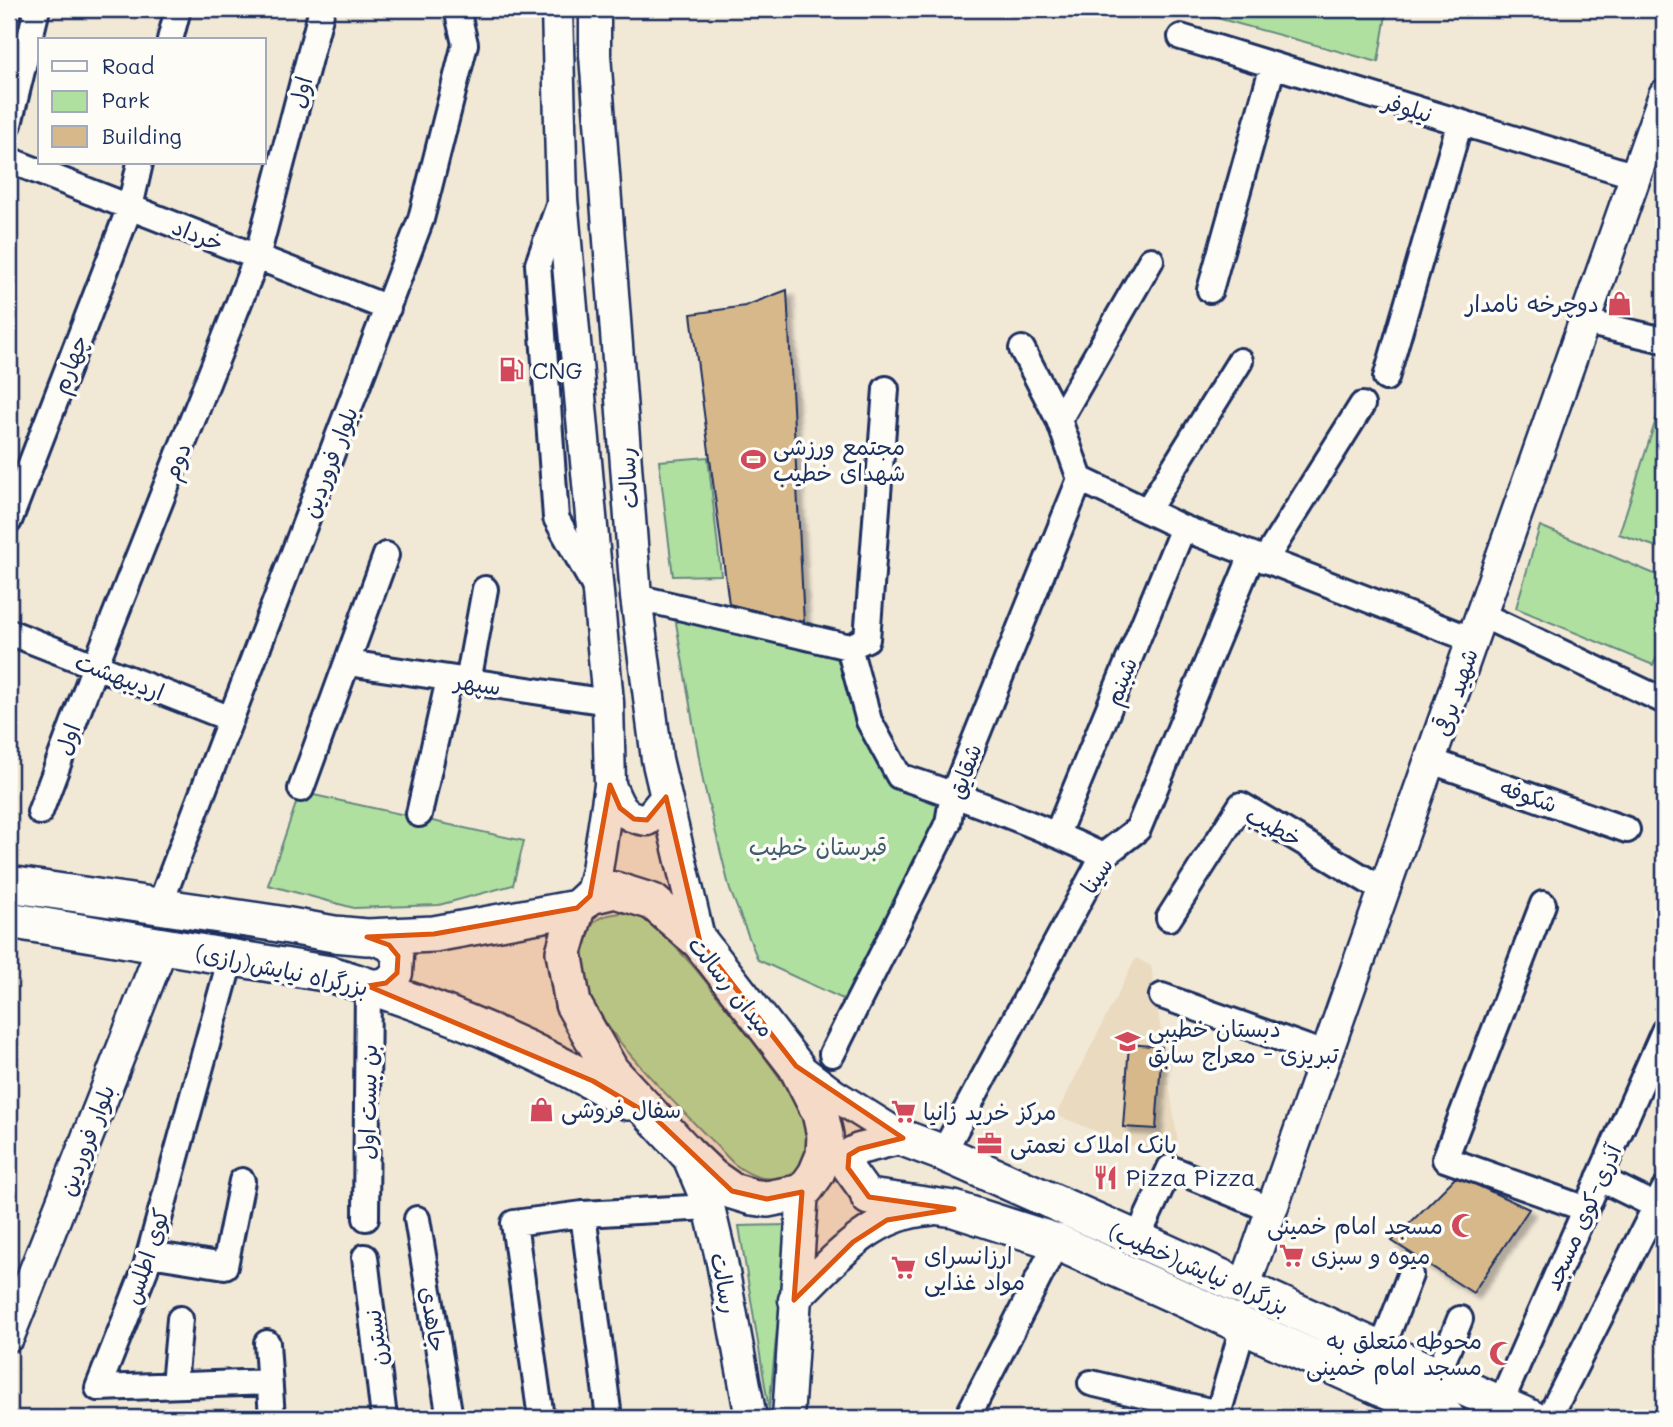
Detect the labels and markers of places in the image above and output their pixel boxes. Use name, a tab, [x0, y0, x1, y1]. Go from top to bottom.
place label: دوچرخه نامدار	[1464, 288, 1599, 318]
shop icon: دوچرخه نامدار	[1605, 289, 1633, 317]
place label: CNG	[532, 355, 582, 385]
fuel station icon: CNG	[498, 356, 526, 384]
place label: مجتمع ورزشی شهدای خطیب	[773, 431, 906, 487]
sports icon: مجتمع ورزشی شهدای خطیب	[739, 445, 767, 473]
place label: دبستان خطیبی تبریزی - معراج سابق	[1148, 1013, 1339, 1071]
school or university icon: دبستان خطیبی تبریزی - معراج سابق	[1114, 1027, 1142, 1055]
place label: سفال فروشی	[561, 1094, 681, 1125]
shop icon: سفال فروشی	[527, 1095, 555, 1123]
place label: مرکز خرید زانیا	[923, 1096, 1056, 1126]
supermarket icon: مرکز خرید زانیا	[889, 1097, 917, 1125]
place label: بانک املاک نعمتی	[1010, 1129, 1177, 1160]
office icon: بانک املاک نعمتی	[976, 1130, 1004, 1158]
place label: Pizza Pizza	[1126, 1162, 1255, 1192]
restaurant icon: Pizza Pizza	[1092, 1163, 1120, 1191]
place label: مسجد امام خمینی	[1267, 1210, 1443, 1244]
mosque icon: مسجد امام خمینی	[1449, 1211, 1477, 1239]
place label: ارزانسرای مواد غذایی	[924, 1240, 1025, 1297]
place label: میوه و سبزی	[1311, 1240, 1430, 1270]
supermarket icon: میوه و سبزی	[1277, 1241, 1305, 1269]
supermarket icon: ارزانسرای مواد غذایی	[890, 1254, 918, 1282]
place label: محوطه متعلق به مسجد امام خمینی	[1306, 1325, 1482, 1385]
mosque icon: محوطه متعلق به مسجد امام خمینی	[1488, 1339, 1516, 1367]

